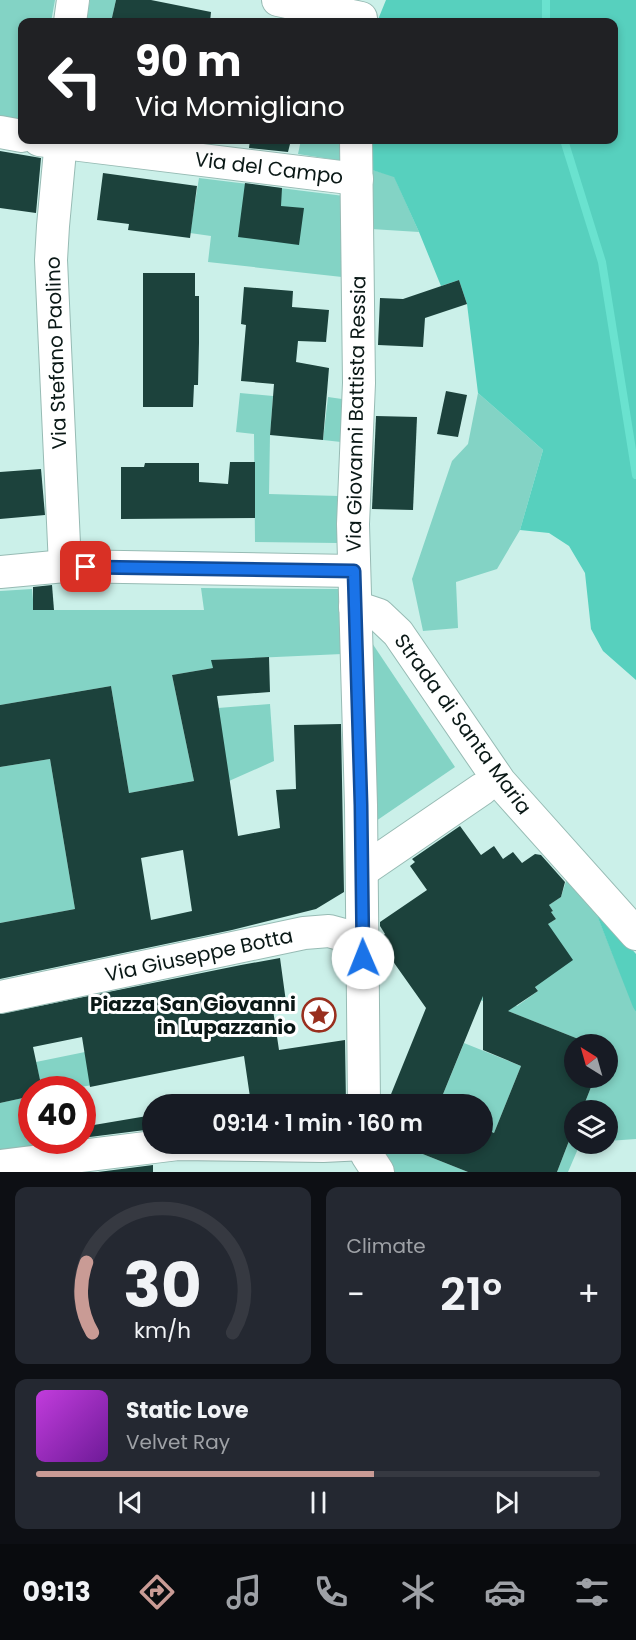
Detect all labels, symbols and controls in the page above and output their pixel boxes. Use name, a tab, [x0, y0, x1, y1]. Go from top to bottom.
text: 90 m	[135, 32, 242, 91]
icon: left	[36, 42, 114, 120]
text: Via Momigliano	[135, 88, 345, 125]
street label: Via del Campo	[193, 145, 345, 191]
street label: Via Stefano Paolino	[39, 256, 73, 450]
street label: Via Giovanni Battista Ressia	[340, 275, 372, 553]
pin	[60, 541, 111, 592]
icon: arrive	[69, 550, 102, 583]
street label: Strada di Santa Maria	[388, 628, 538, 820]
street label: Via Giuseppe Botta	[103, 921, 295, 989]
position arrow	[331, 926, 395, 990]
place label: Piazza San Giovanni in Lupazzanio	[90, 990, 296, 1041]
place icon: Piazza San Giovanni in Lupazzanio	[301, 997, 337, 1033]
north arrow	[564, 1034, 618, 1088]
map controls	[564, 1034, 618, 1154]
speed limit sign: 40	[18, 1076, 96, 1154]
button: layers	[564, 1100, 618, 1154]
text: 09:14 · 1 min · 160 m	[212, 1108, 423, 1139]
text: Climate	[347, 1232, 426, 1260]
text: 30	[124, 1241, 202, 1329]
text: 21°	[440, 1263, 502, 1326]
text: −	[347, 1271, 365, 1318]
text: +	[577, 1271, 600, 1318]
text: km/h	[134, 1315, 191, 1346]
text: Static Love	[126, 1395, 249, 1426]
text: Velvet Ray	[126, 1428, 230, 1456]
icon: previous	[114, 1486, 147, 1519]
icon: pause	[302, 1486, 335, 1519]
icon: next	[490, 1486, 523, 1519]
icon: directions	[136, 1571, 178, 1613]
icon: music	[223, 1571, 265, 1613]
icon: phone	[310, 1571, 352, 1613]
icon: climate	[397, 1571, 439, 1613]
icon: car	[484, 1571, 526, 1613]
icon: filters	[571, 1571, 613, 1613]
text: 09:13	[23, 1573, 91, 1610]

